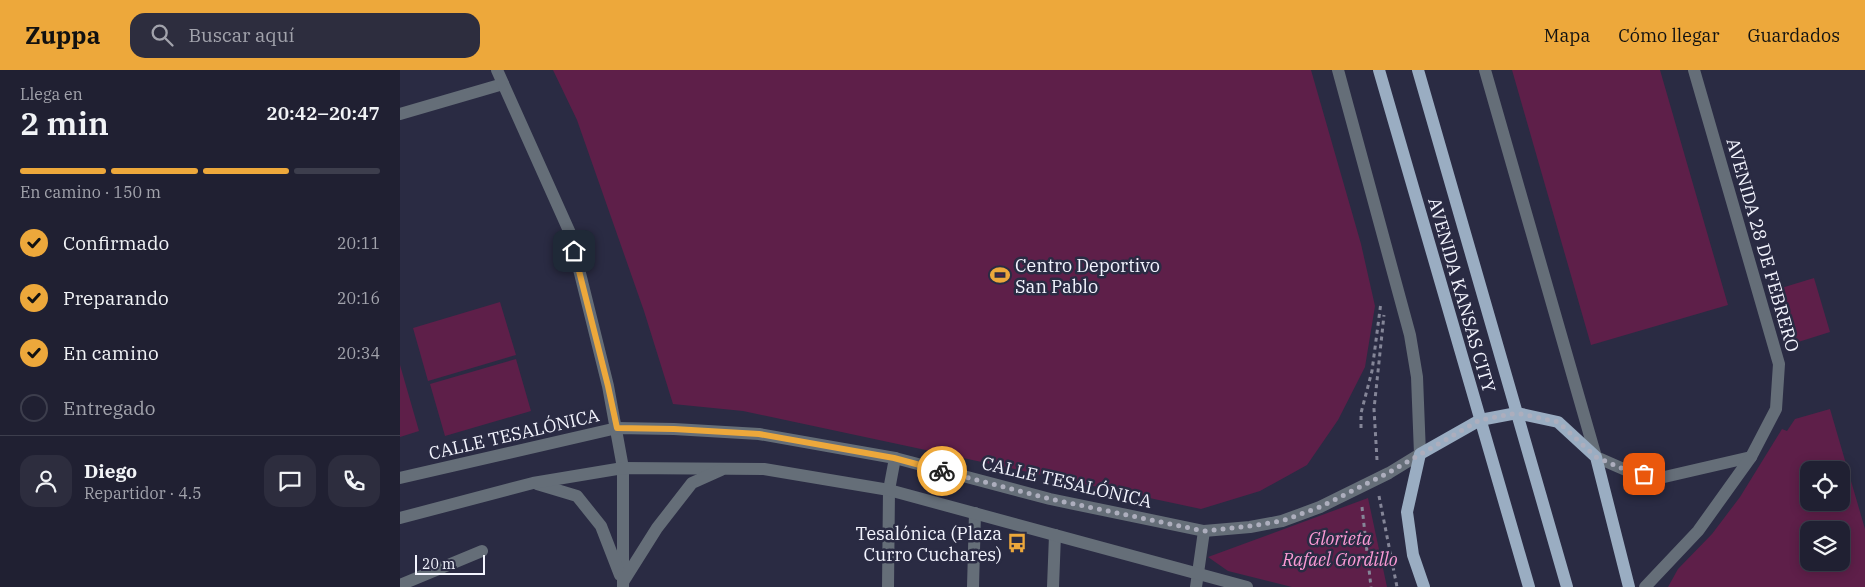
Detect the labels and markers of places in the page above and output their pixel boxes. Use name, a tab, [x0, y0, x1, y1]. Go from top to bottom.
pin	[553, 230, 595, 272]
place label: Centro Deportivo San Pablo	[1015, 254, 1160, 298]
sports icon: Centro Deportivo San Pablo	[989, 264, 1011, 286]
pin	[1623, 453, 1665, 495]
place label: Tesalónica (Plaza Curro Cuchares)	[855, 522, 1002, 566]
bus stop icon: Tesalónica (Plaza Curro Cuchares)	[1006, 532, 1028, 554]

